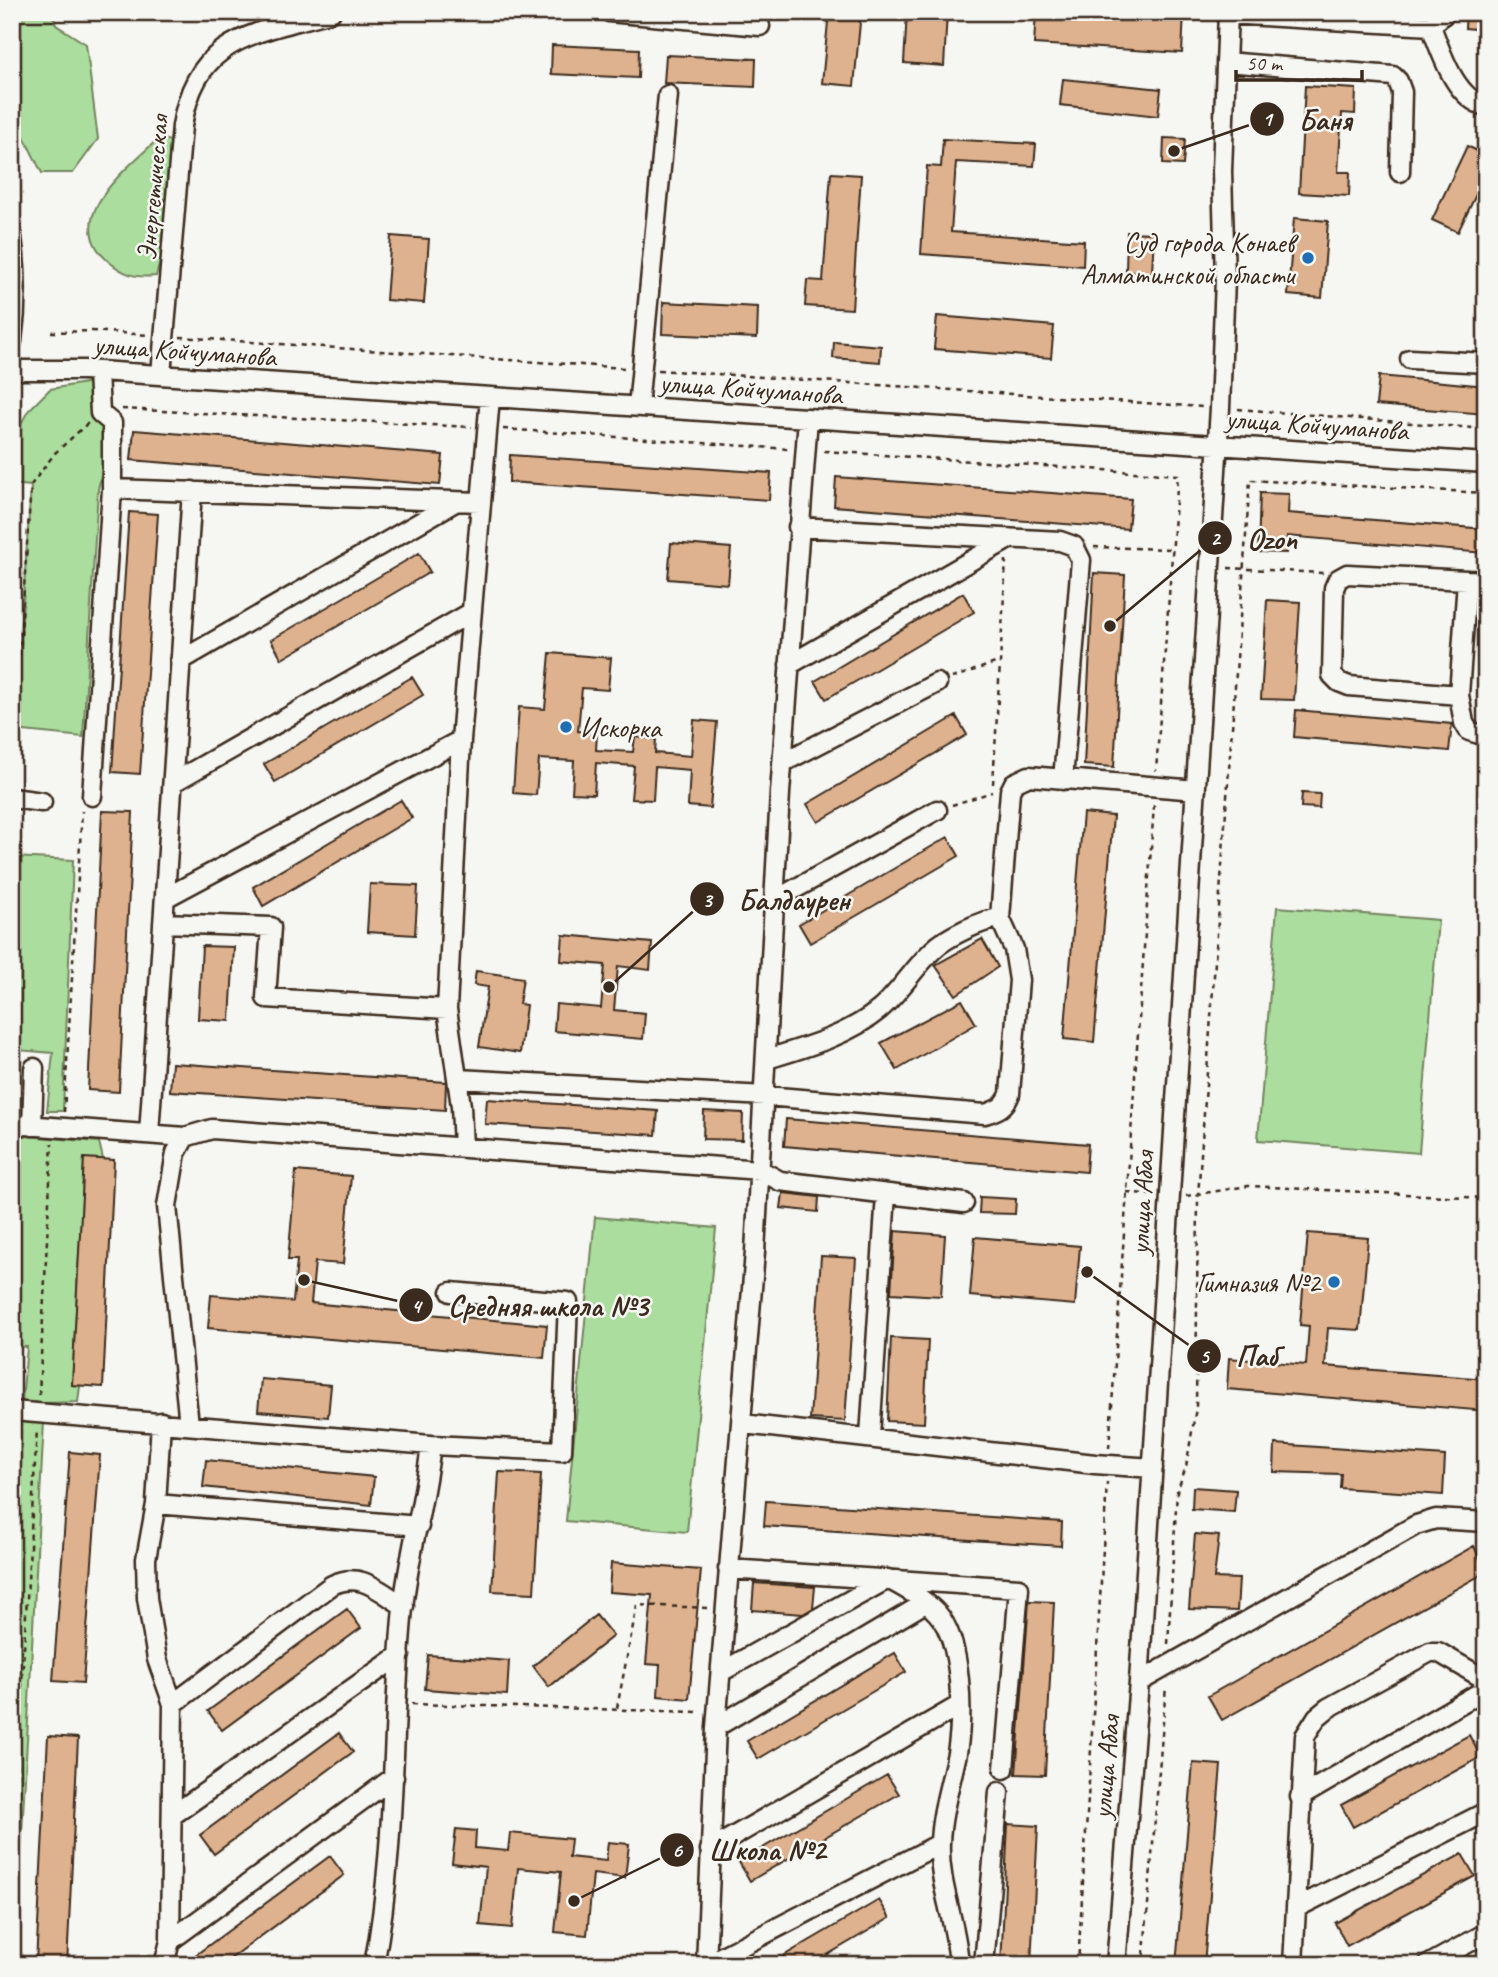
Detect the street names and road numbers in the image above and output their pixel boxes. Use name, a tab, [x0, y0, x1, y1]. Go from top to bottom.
street label: Энергетическая	[129, 111, 177, 262]
street label: улица Койчуманова	[91, 327, 279, 374]
street label: улица Койчуманова	[657, 365, 845, 412]
street label: улица Койчуманова	[1223, 401, 1411, 448]
street label: улица Абая	[1121, 1148, 1162, 1258]
street label: улица Абая	[1083, 1712, 1128, 1822]

